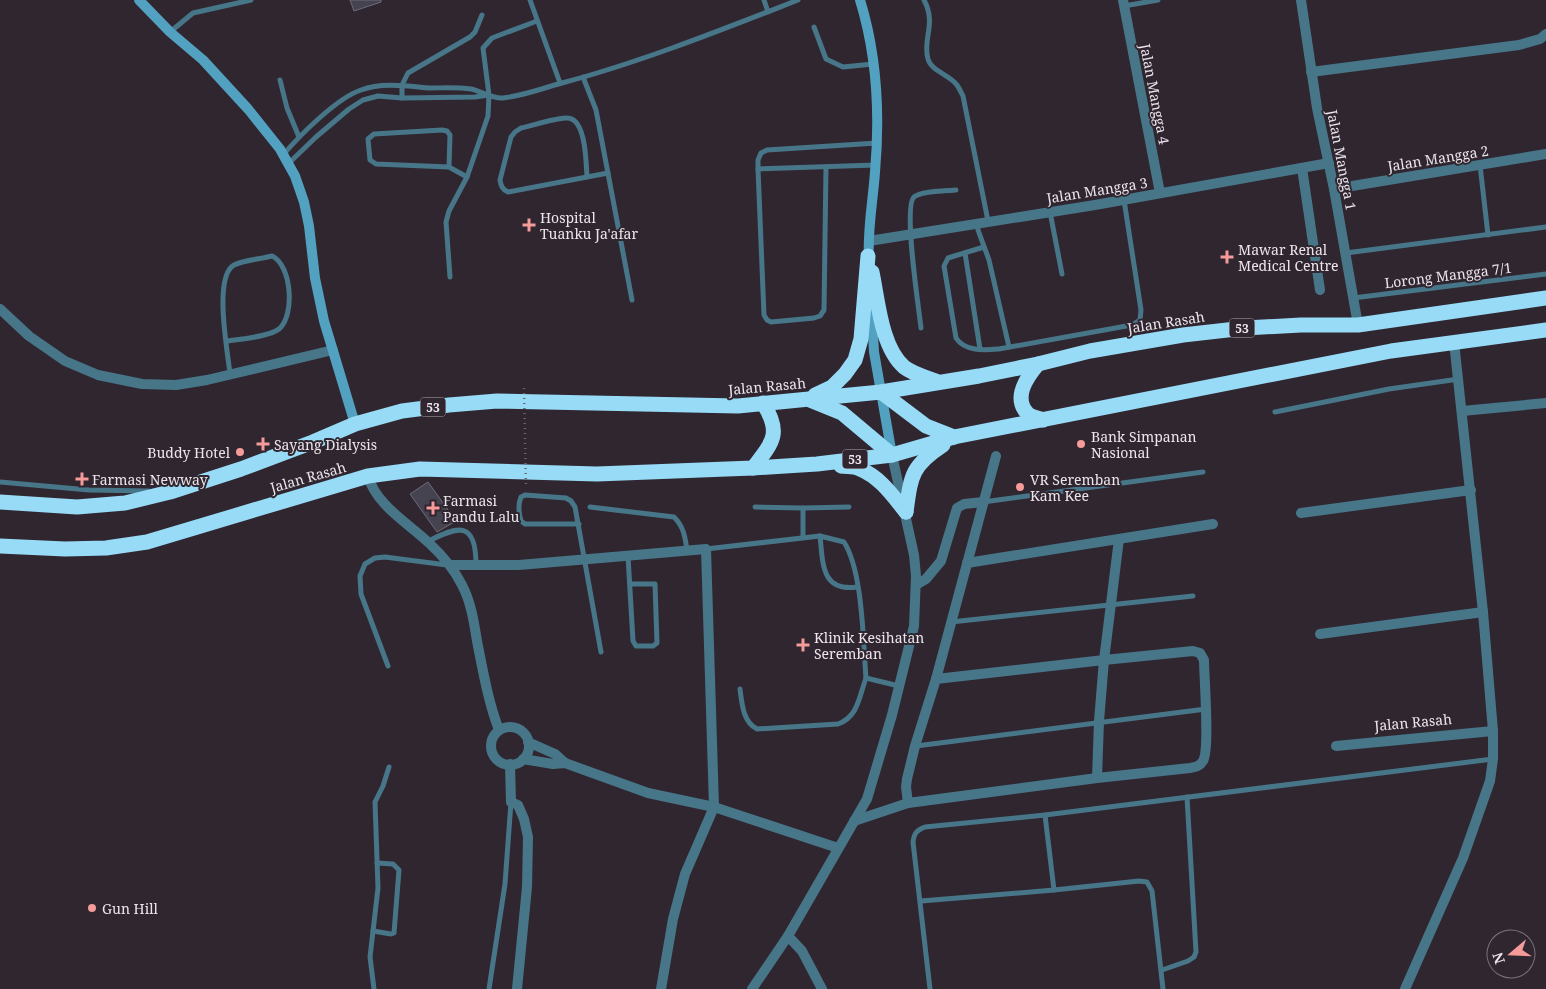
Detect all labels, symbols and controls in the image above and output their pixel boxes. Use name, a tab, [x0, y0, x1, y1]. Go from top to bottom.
street label: Jalan Mangga 4	[1136, 41, 1174, 146]
street label: Jalan Mangga 1	[1323, 107, 1361, 212]
street label: Jalan Mangga 2	[1385, 141, 1490, 176]
street label: Jalan Mangga 3	[1044, 173, 1149, 208]
place label: Hospital Tuanku Ja'afar	[540, 208, 638, 243]
marker: Hospital Tuanku Ja'afar	[522, 218, 536, 232]
place label: Mawar Renal Medical Centre	[1238, 240, 1339, 275]
marker: Mawar Renal Medical Centre	[1220, 250, 1234, 264]
street label: Lorong Mangga 7/1	[1383, 258, 1513, 292]
street label: Jalan Rasah	[1125, 307, 1206, 338]
road number: 53	[1230, 318, 1254, 338]
street label: Jalan Rasah	[726, 373, 807, 399]
road number: 53	[420, 398, 446, 417]
place label: Bank Simpanan Nasional	[1091, 427, 1197, 462]
place label: Sayang Dialysis	[274, 435, 377, 454]
marker: Sayang Dialysis	[256, 437, 270, 451]
marker: Bank Simpanan Nasional	[1075, 438, 1087, 450]
place label: Buddy Hotel	[147, 443, 231, 462]
marker: Buddy Hotel	[234, 446, 246, 458]
road number: 53	[842, 449, 868, 468]
street label: Jalan Rasah	[267, 457, 348, 497]
place label: Farmasi Newway	[92, 470, 208, 489]
place label: VR Seremban Kam Kee	[1030, 470, 1120, 505]
marker: Farmasi Newway	[76, 473, 88, 485]
marker: VR Seremban Kam Kee	[1014, 481, 1026, 493]
place label: Farmasi Pandu Lalu	[443, 491, 519, 526]
marker: Farmasi Pandu Lalu	[427, 502, 439, 514]
place label: Klinik Kesihatan Seremban	[814, 628, 924, 663]
marker: Klinik Kesihatan Seremban	[796, 638, 810, 652]
street label: Jalan Rasah	[1372, 709, 1453, 735]
place label: Gun Hill	[102, 899, 158, 918]
marker: Gun Hill	[86, 902, 98, 914]
north arrow	[1486, 929, 1536, 979]
text: N	[1487, 950, 1509, 967]

